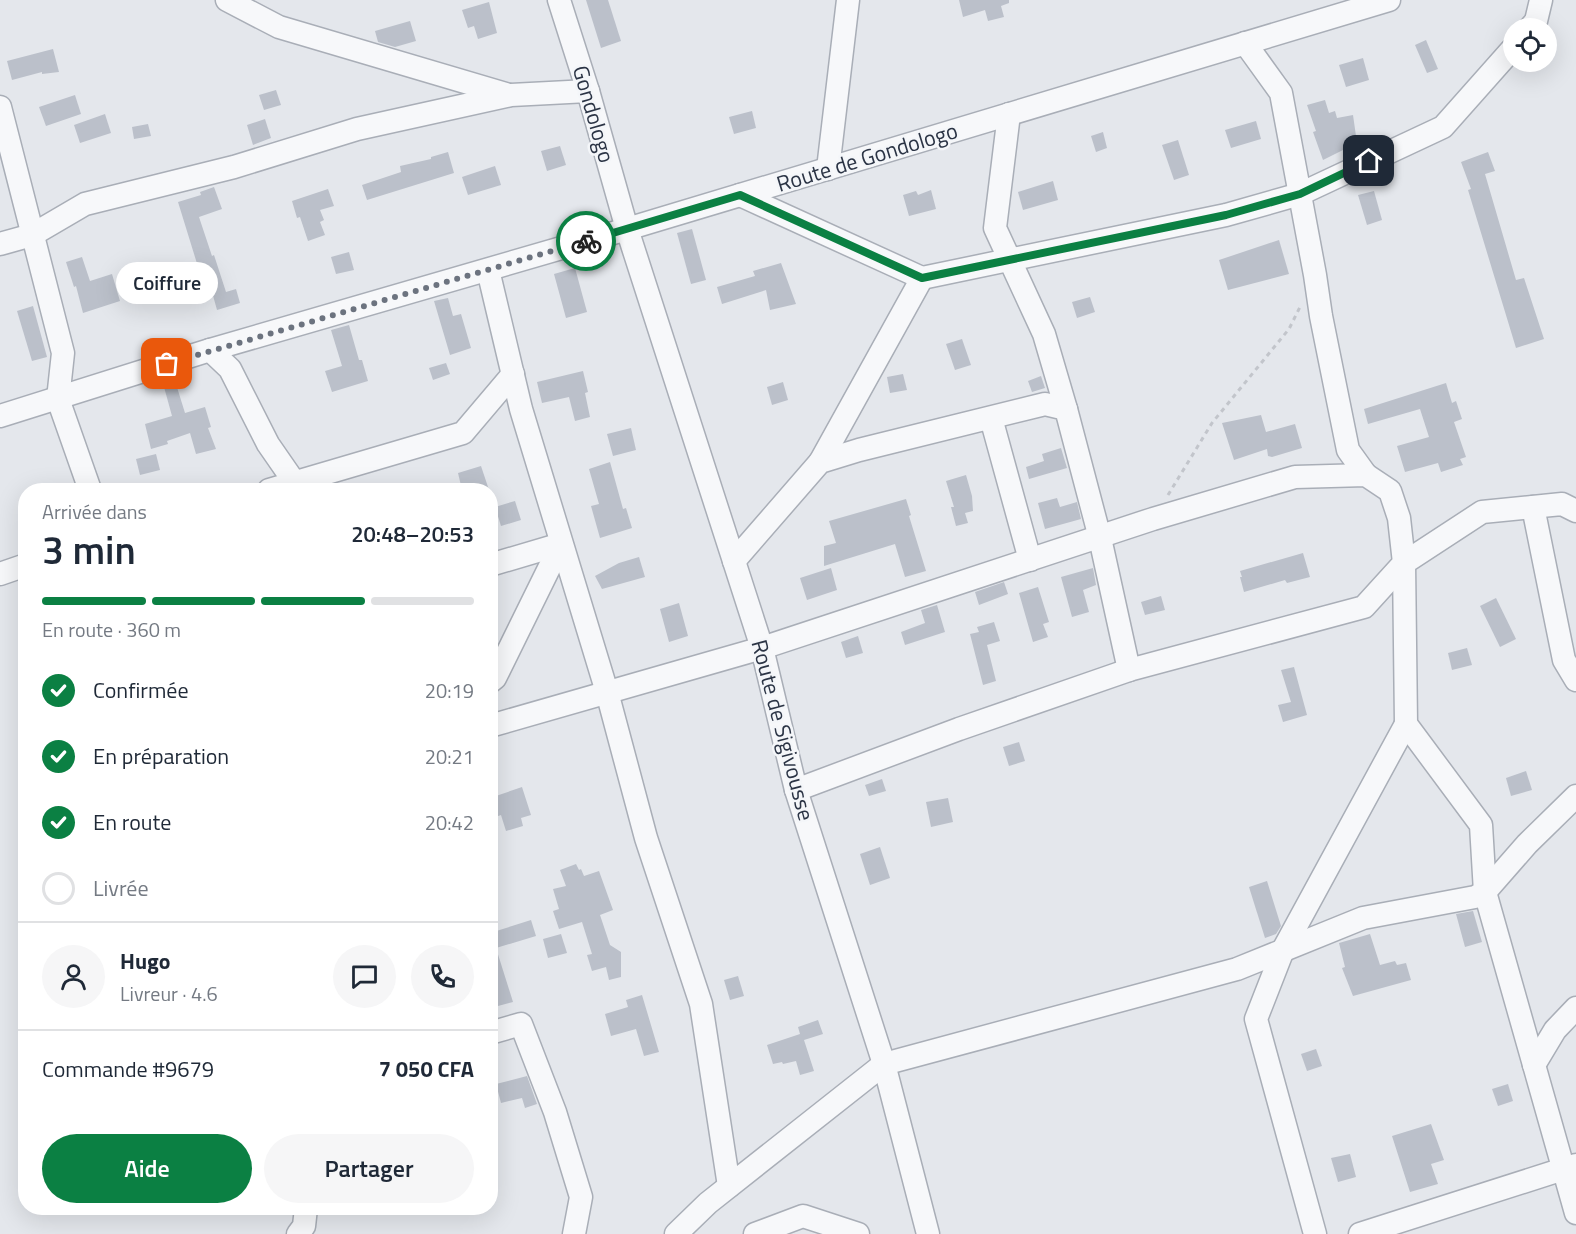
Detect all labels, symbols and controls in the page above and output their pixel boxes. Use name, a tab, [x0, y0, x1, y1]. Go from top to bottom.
map controls	[1503, 18, 1557, 72]
button: locate	[1503, 18, 1557, 72]
street label: Gondologo	[564, 61, 624, 167]
street label: Route de Gondologo	[772, 113, 962, 201]
pin	[1343, 135, 1394, 186]
icon: home	[1352, 144, 1385, 177]
courier	[556, 211, 616, 271]
icon: bike	[570, 225, 603, 258]
callout: Coiffure	[116, 262, 218, 304]
text: Coiffure	[133, 267, 201, 298]
pin	[141, 338, 192, 389]
icon: bag	[150, 347, 183, 380]
text: Arrivée dans	[42, 496, 147, 527]
text: 20:48–20:53	[351, 517, 474, 551]
text: 3 min	[42, 520, 136, 579]
text: En route · 360 m	[42, 614, 181, 645]
street label: Route de Sigivousse	[743, 636, 823, 824]
text: Confirmée	[93, 673, 189, 707]
icon: check	[42, 674, 75, 707]
text: 20:19	[425, 675, 474, 706]
text: En préparation	[93, 739, 229, 773]
icon: check	[42, 740, 75, 773]
text: 20:21	[425, 741, 474, 772]
text: En route	[93, 805, 171, 839]
icon: check	[42, 806, 75, 839]
text: 20:42	[425, 807, 474, 838]
text: Livrée	[93, 871, 149, 905]
text: Hugo	[120, 944, 171, 978]
button: person	[42, 945, 105, 1008]
button: chat	[333, 945, 396, 1008]
button: phone	[411, 945, 474, 1008]
text: Livreur · 4.6	[120, 978, 218, 1009]
text: Commande #9679	[42, 1052, 214, 1086]
text: 7 050 CFA	[379, 1052, 474, 1086]
button: Aide	[42, 1134, 252, 1203]
button: Partager	[264, 1134, 474, 1203]

